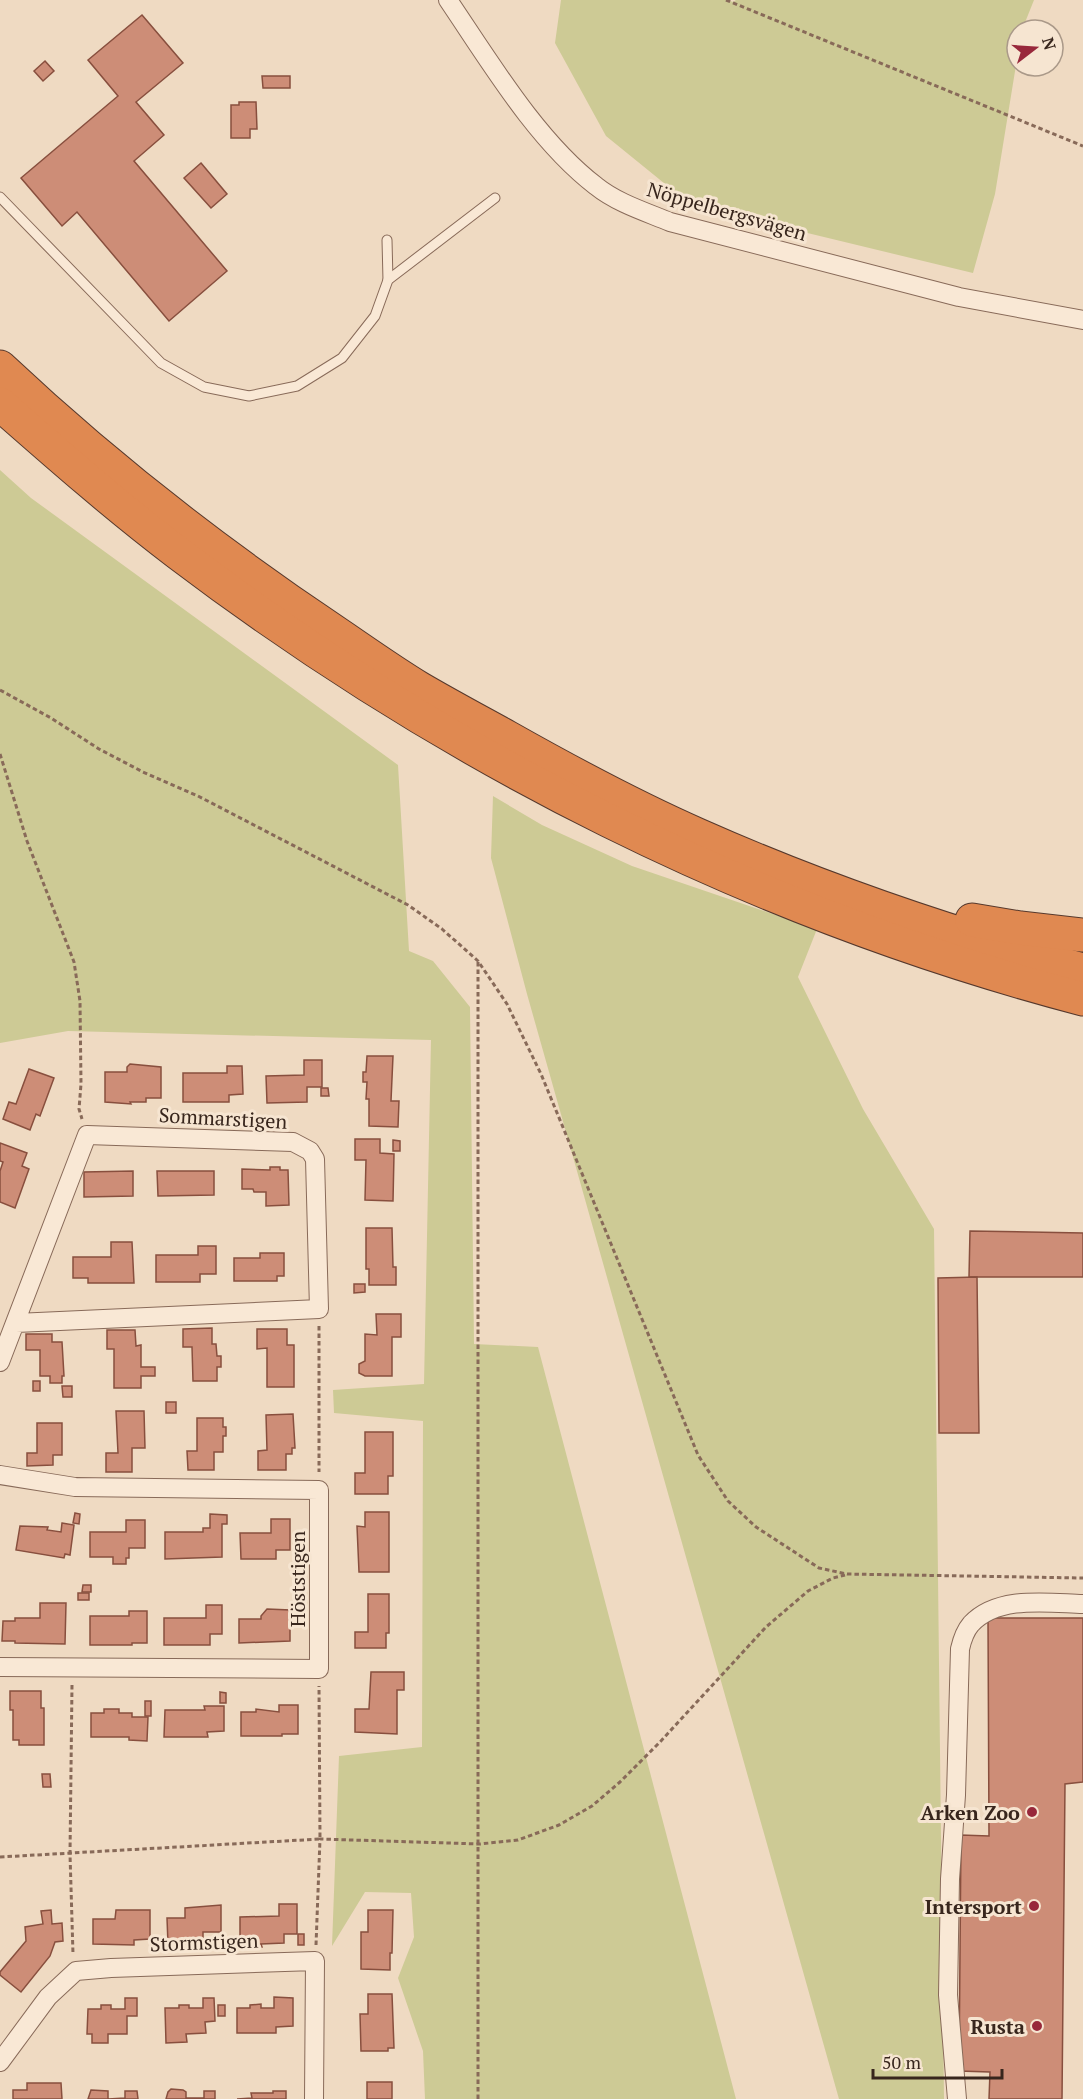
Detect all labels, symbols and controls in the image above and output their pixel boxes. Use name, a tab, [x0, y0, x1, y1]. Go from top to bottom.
north arrow	[1005, 18, 1065, 78]
text: N	[1037, 35, 1062, 53]
street label: Nöppelbergsvägen	[644, 175, 810, 247]
street label: Sommarstigen	[158, 1101, 288, 1135]
street label: Höststigen	[284, 1531, 311, 1627]
place label: Arken Zoo	[921, 1799, 1020, 1826]
marker: Arken Zoo	[1025, 1805, 1039, 1819]
place label: Intersport	[925, 1893, 1022, 1920]
marker: Intersport	[1027, 1899, 1041, 1913]
street label: Stormstigen	[149, 1927, 259, 1957]
place label: Rusta	[970, 2013, 1025, 2040]
marker: Rusta	[1030, 2019, 1044, 2033]
scale bar	[873, 2042, 1002, 2080]
text: 50 m	[882, 2050, 922, 2074]

